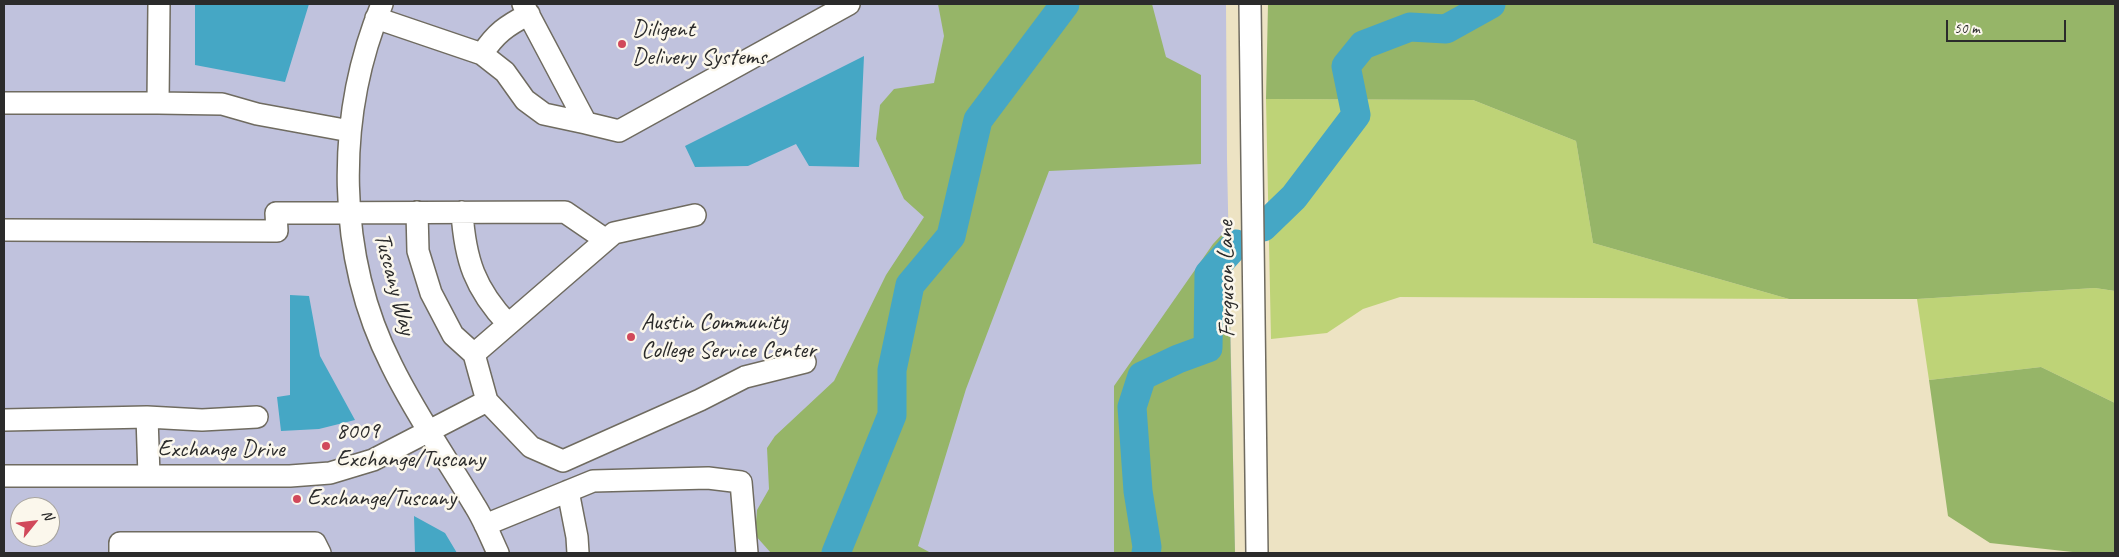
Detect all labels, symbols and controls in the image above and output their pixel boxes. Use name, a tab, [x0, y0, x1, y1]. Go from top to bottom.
scale bar	[1949, 10, 2069, 42]
place label: Diligent Delivery Systems	[632, 16, 766, 72]
text: 50 m	[1954, 19, 1980, 38]
marker: Diligent Delivery Systems	[616, 38, 628, 50]
street label: Ferguson Lane	[1212, 220, 1242, 338]
street label: Tuscany Way	[367, 230, 421, 338]
place label: Austin Community College Service Center	[641, 309, 816, 365]
marker: Austin Community College Service Center	[625, 331, 637, 343]
place label: 8009 Exchange/Tuscany	[336, 418, 485, 474]
street label: Exchange Drive	[157, 436, 285, 464]
marker: 8009 Exchange/Tuscany	[320, 440, 332, 452]
place label: Exchange/Tuscany	[307, 485, 456, 513]
marker: Exchange/Tuscany	[291, 493, 303, 505]
north arrow	[10, 497, 60, 547]
text: N	[38, 507, 57, 523]

